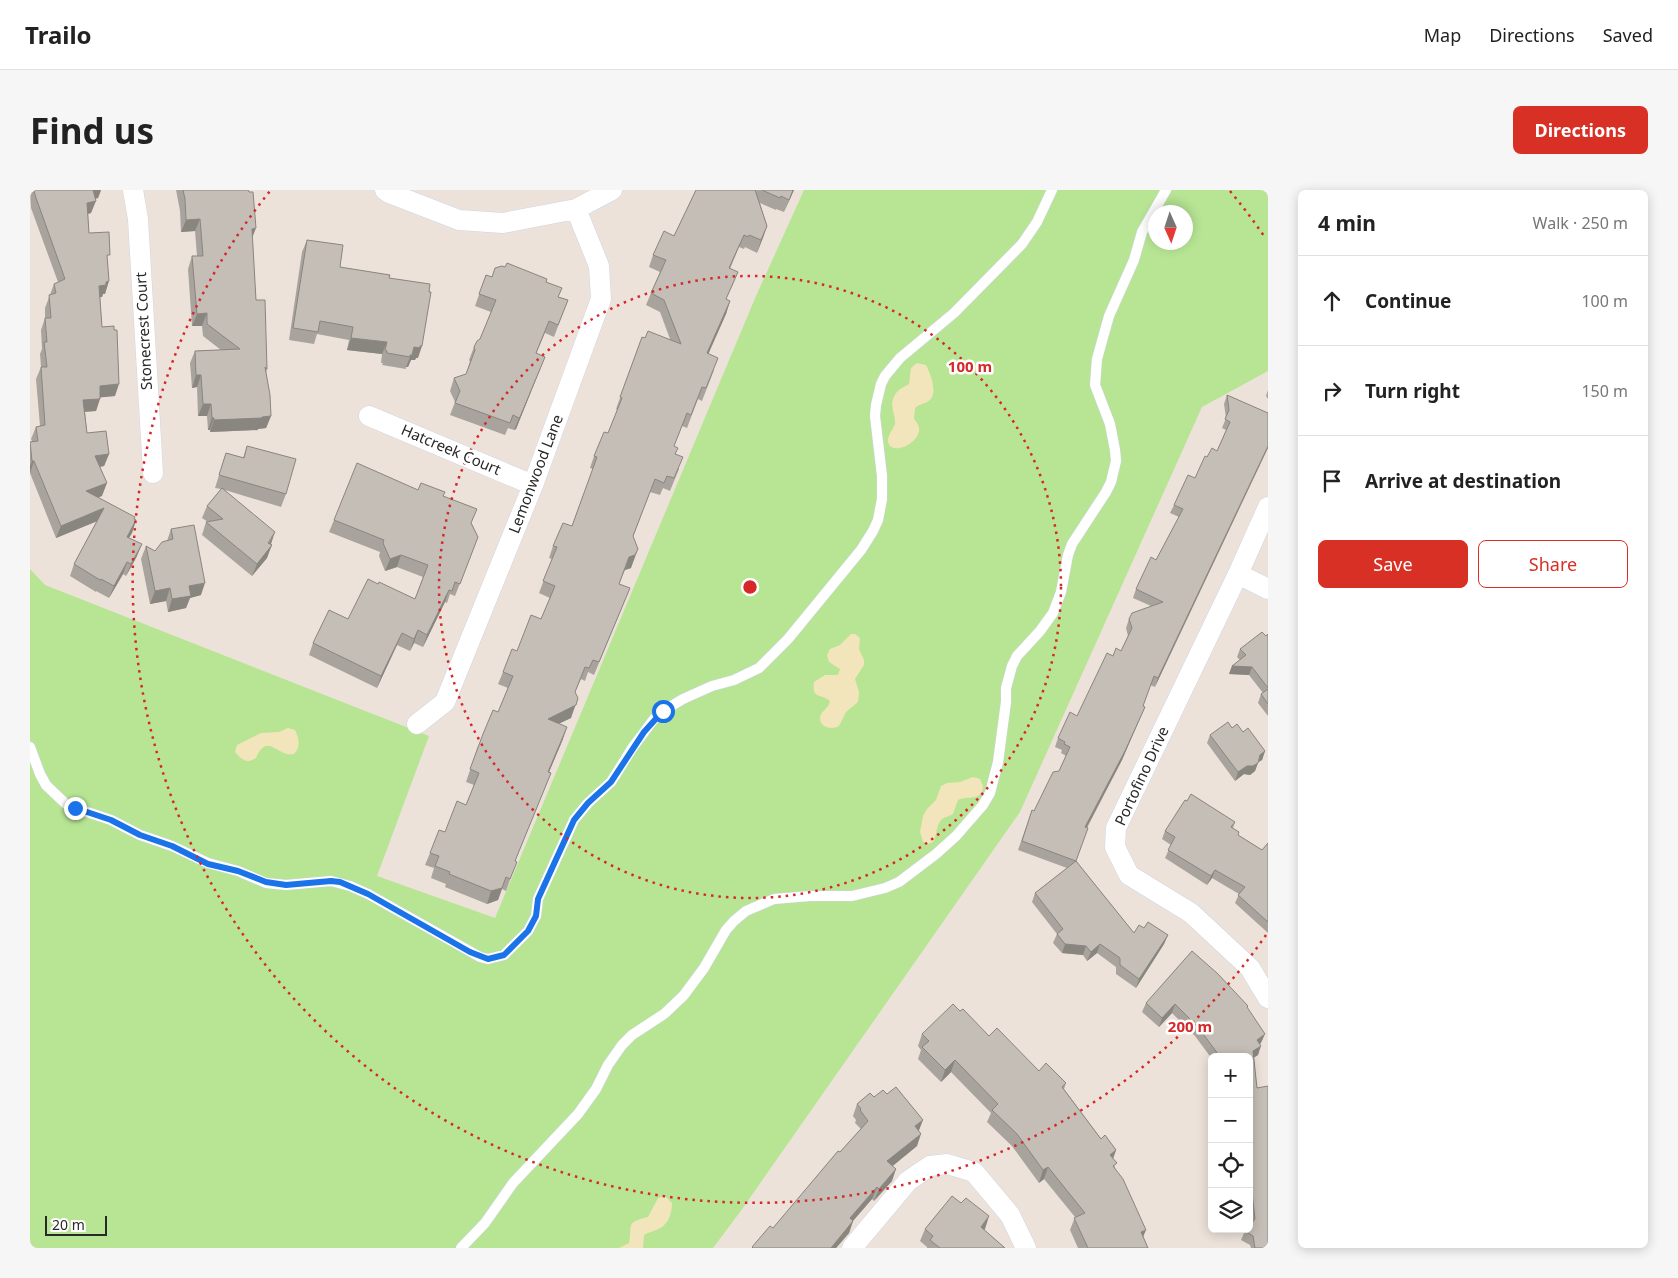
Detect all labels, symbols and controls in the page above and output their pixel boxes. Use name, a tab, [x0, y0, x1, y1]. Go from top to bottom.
text: Trailo	[25, 18, 92, 51]
text: Map	[1424, 23, 1461, 47]
text: Directions	[1489, 23, 1575, 47]
text: Saved	[1603, 23, 1653, 47]
button: Directions	[1513, 106, 1648, 154]
text: Find us	[30, 107, 154, 154]
north arrow	[1148, 205, 1193, 250]
text: 4 min	[1318, 209, 1376, 237]
text: Walk · 250 m	[1533, 212, 1628, 234]
street label: Stonecrest Court	[130, 271, 156, 390]
icon: ahead	[1318, 287, 1346, 315]
text: Continue	[1365, 288, 1451, 314]
text: 100 m	[1581, 290, 1628, 312]
text: 100 m	[948, 356, 992, 376]
icon: right	[1318, 377, 1346, 405]
text: Turn right	[1365, 378, 1460, 404]
text: 150 m	[1581, 380, 1628, 402]
street label: Lemonwood Lane	[503, 411, 567, 536]
street label: Hatcreek Court	[399, 419, 505, 479]
icon: arrive	[1318, 467, 1346, 495]
text: Arrive at destination	[1365, 468, 1561, 494]
button: Save	[1318, 540, 1468, 588]
button: Share	[1478, 540, 1628, 588]
centre of rings	[741, 578, 759, 596]
route start	[652, 700, 675, 723]
street label: Portofino Drive	[1109, 723, 1173, 828]
route end	[64, 797, 87, 820]
text: 200 m	[1168, 1016, 1212, 1036]
map controls	[1208, 1053, 1253, 1233]
button: +	[1208, 1053, 1253, 1098]
button: −	[1208, 1098, 1253, 1143]
button: locate	[1208, 1143, 1253, 1188]
button: layers	[1208, 1188, 1253, 1233]
scale bar	[45, 1213, 108, 1236]
text: 20 m	[52, 1215, 85, 1234]

